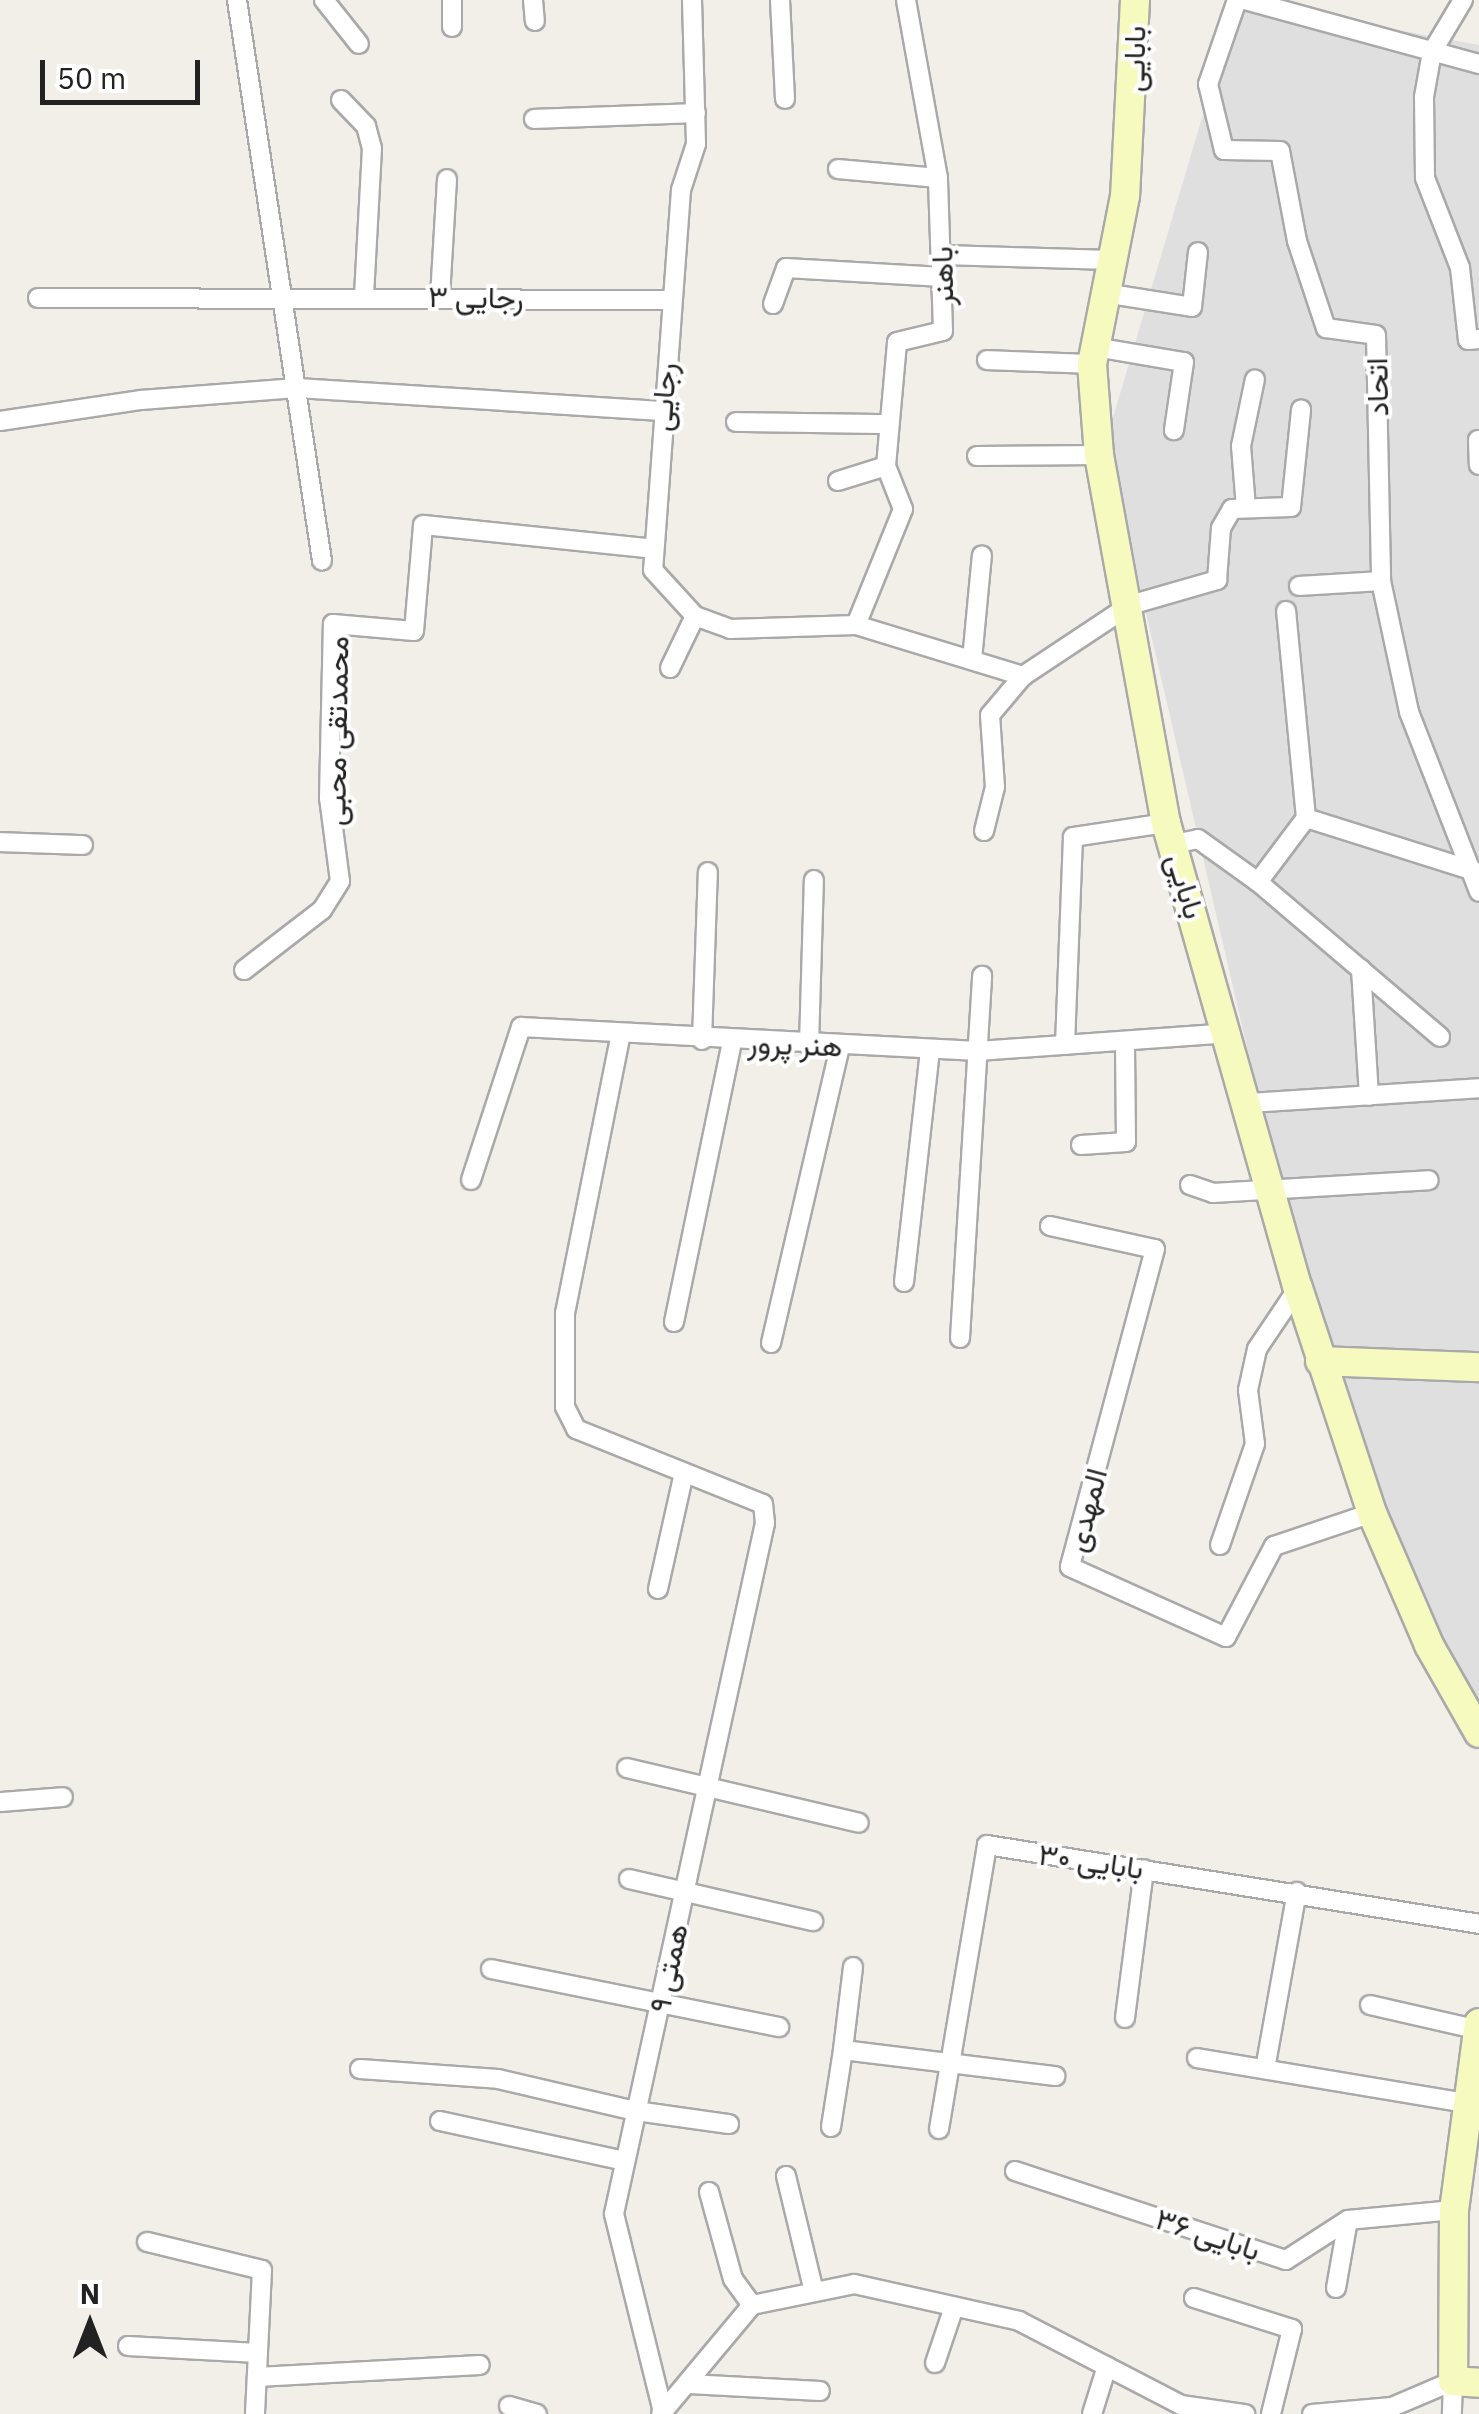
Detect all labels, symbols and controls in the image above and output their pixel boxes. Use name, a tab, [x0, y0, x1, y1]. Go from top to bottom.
street label: بابایی	[1115, 26, 1153, 92]
scale bar	[45, 40, 205, 102]
text: 50 m	[57, 58, 126, 97]
street label: باهنر	[923, 246, 961, 306]
street label: رجایی ۳	[428, 278, 524, 316]
street label: اتحاد	[1358, 357, 1396, 417]
street label: رجایی	[643, 361, 683, 433]
street label: محمدتقی محبی	[316, 636, 356, 826]
street label: بابایی	[1159, 849, 1213, 923]
street label: هنر پرور	[747, 1024, 843, 1064]
street label: المهدی	[1058, 1464, 1114, 1556]
street label: بابایی ۳۰	[1036, 1836, 1146, 1886]
street label: همتی ۹	[641, 1920, 695, 2016]
street label: بابایی ۳۶	[1151, 2200, 1265, 2268]
north arrow	[40, 2274, 140, 2374]
text: N	[80, 2275, 100, 2312]

